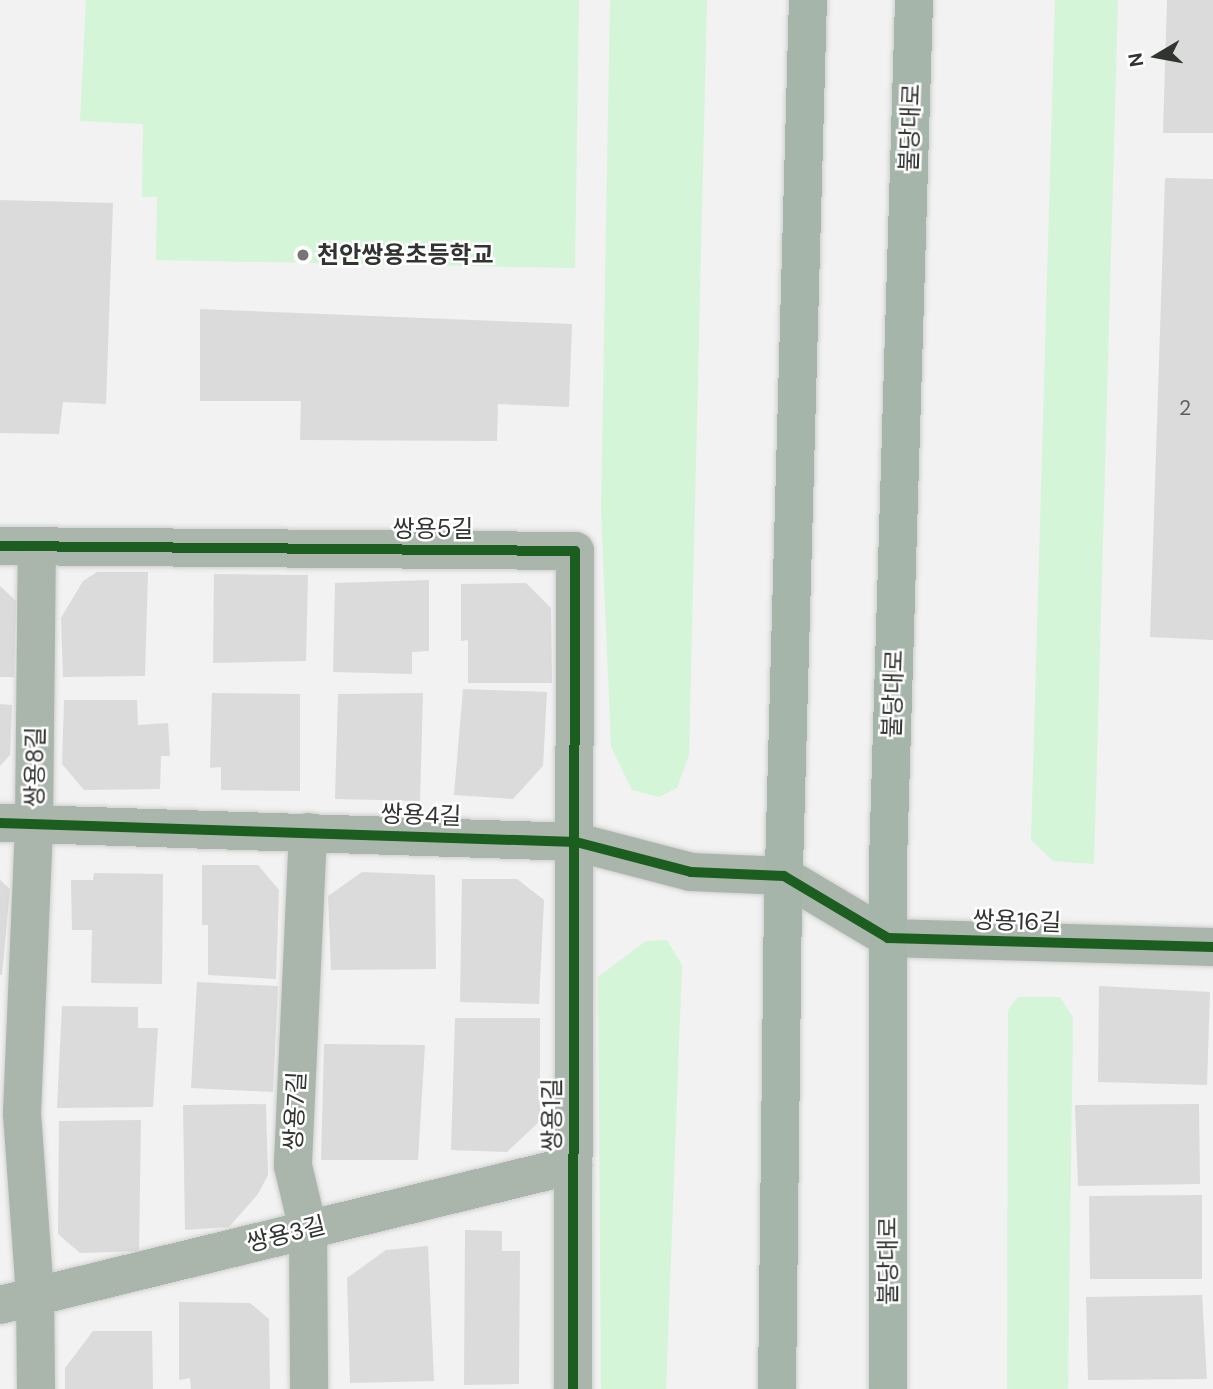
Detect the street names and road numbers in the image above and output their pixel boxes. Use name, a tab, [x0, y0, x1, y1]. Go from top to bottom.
street label: 불당대로	[894, 83, 926, 173]
street label: 쌍용5길	[393, 515, 473, 543]
street label: 불당대로	[877, 649, 909, 739]
street label: 쌍용8길	[20, 726, 50, 808]
street label: 쌍용4길	[380, 799, 462, 831]
street label: 쌍용16길	[972, 905, 1062, 937]
street label: 쌍용7길	[279, 1071, 311, 1151]
street label: 쌍용1길	[538, 1078, 566, 1152]
street label: 쌍용3길	[243, 1210, 329, 1258]
street label: 불당대로	[874, 1217, 902, 1305]

